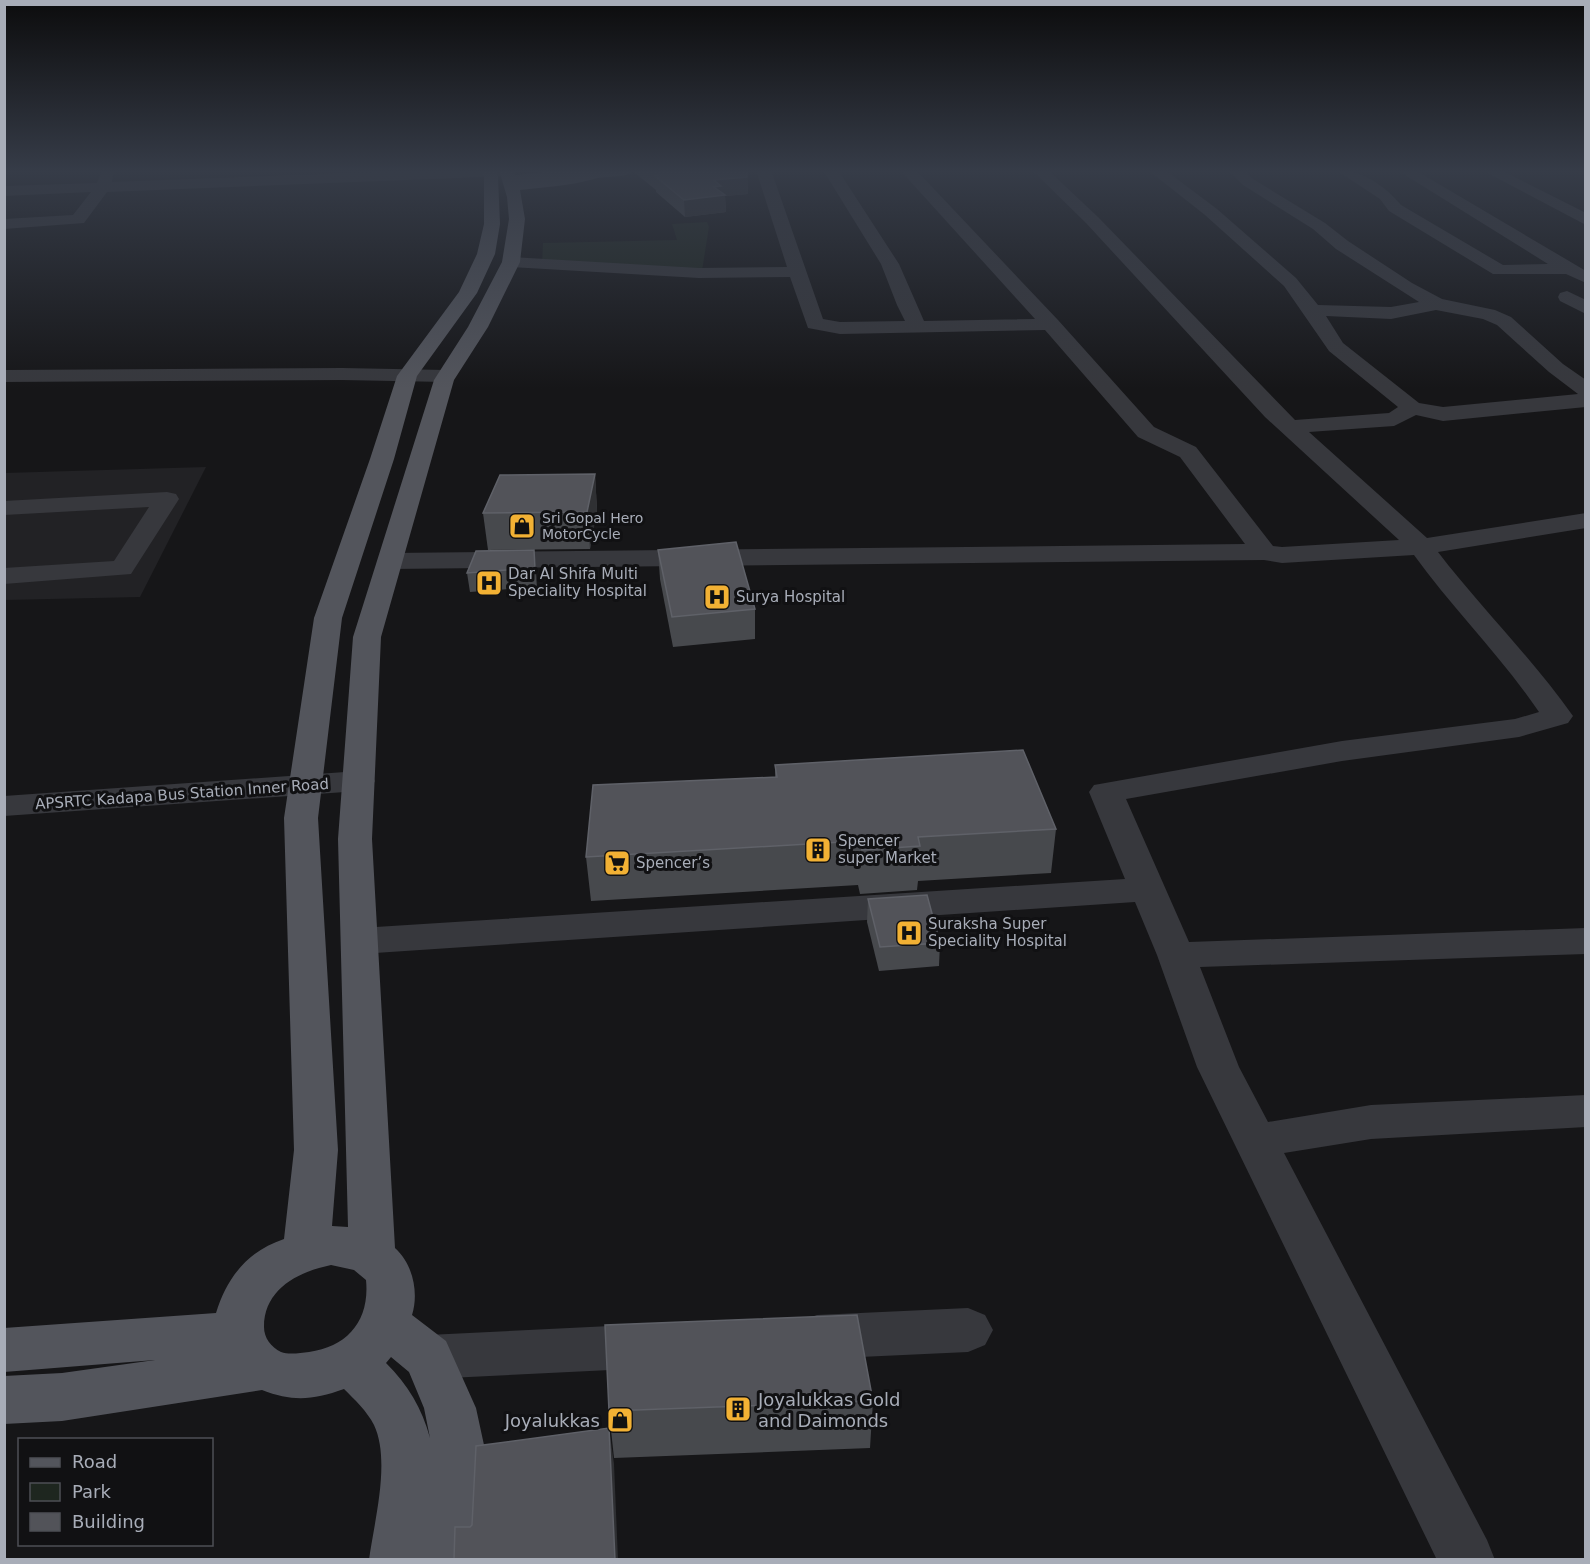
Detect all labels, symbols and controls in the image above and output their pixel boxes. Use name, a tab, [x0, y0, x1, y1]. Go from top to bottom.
place label: Sri Gopal Hero MotorCycle	[542, 510, 643, 542]
shop icon: Sri Gopal Hero MotorCycle	[507, 511, 537, 541]
place label: Dar Al Shifa Multi Speciality Hospital	[508, 565, 647, 600]
hospital icon: Dar Al Shifa Multi Speciality Hospital	[474, 568, 504, 598]
hospital icon: Surya Hospital	[702, 582, 732, 612]
place label: Surya Hospital	[736, 588, 845, 606]
street label: APSRTC Kadapa Bus Station Inner Road	[35, 775, 329, 813]
place label: Spencer super Market	[838, 832, 937, 867]
building icon: Spencer super Market	[803, 835, 833, 865]
supermarket icon: Spencer’s	[602, 848, 632, 878]
place label: Spencer’s	[636, 854, 710, 872]
place label: Suraksha Super Speciality Hospital	[928, 915, 1067, 950]
hospital icon: Suraksha Super Speciality Hospital	[894, 918, 924, 948]
place label: Joyalukkas Gold and Daimonds	[757, 1389, 900, 1431]
building icon: Joyalukkas Gold and Daimonds	[723, 1394, 753, 1424]
shop icon: Joyalukkas	[605, 1405, 635, 1435]
place label: Joyalukkas	[504, 1410, 600, 1431]
legend	[18, 1438, 213, 1546]
text: Road	[72, 1451, 117, 1472]
text: Park	[72, 1481, 111, 1502]
text: Building	[72, 1511, 145, 1532]

